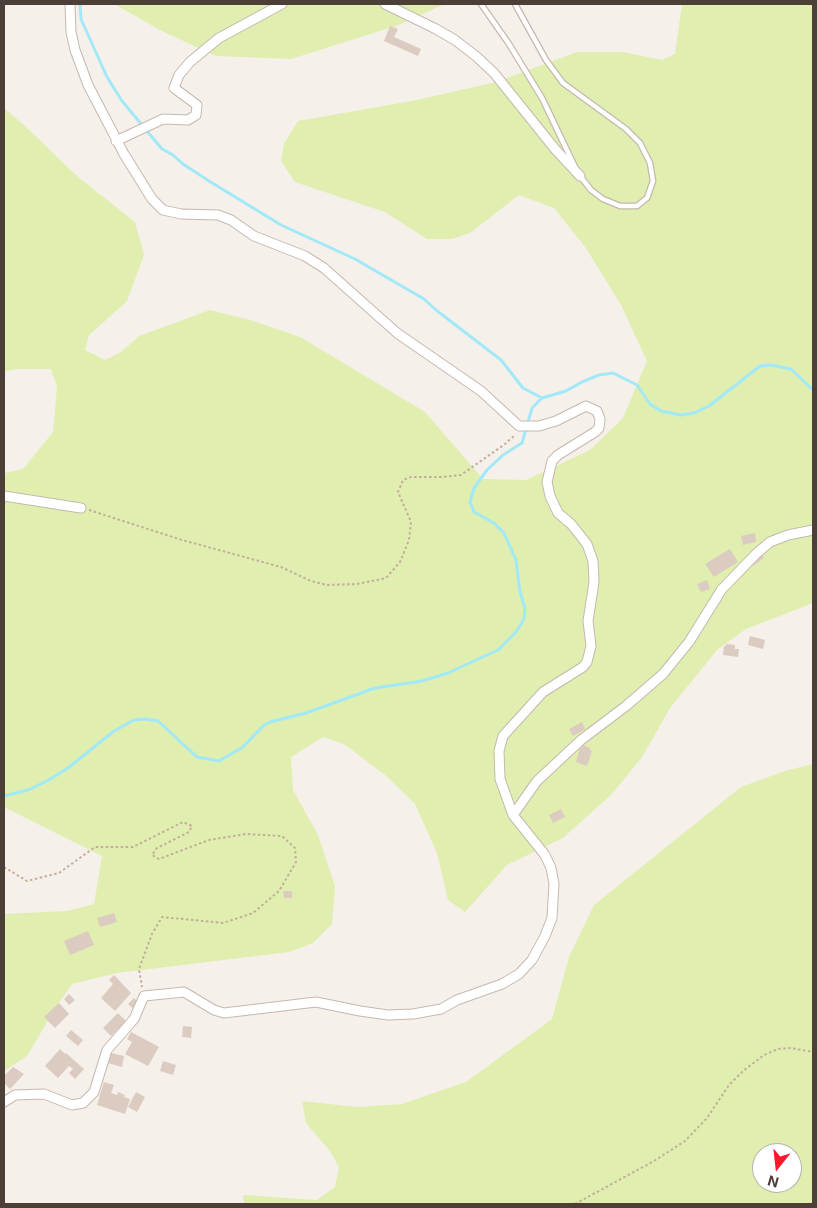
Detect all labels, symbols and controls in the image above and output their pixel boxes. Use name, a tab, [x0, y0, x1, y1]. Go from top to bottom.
north arrow	[752, 1143, 802, 1193]
text: N	[766, 1172, 780, 1192]

